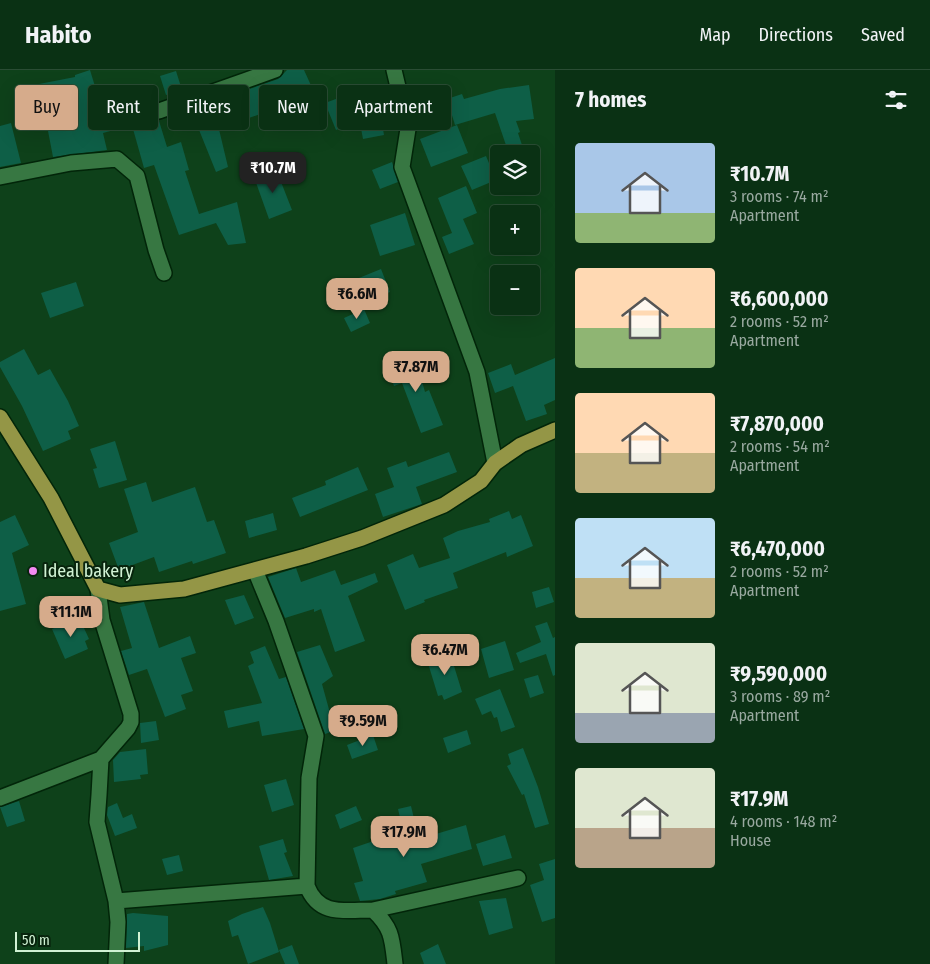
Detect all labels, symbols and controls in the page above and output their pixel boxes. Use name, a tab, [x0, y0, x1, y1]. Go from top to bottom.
text: Habito	[25, 21, 91, 49]
text: Map	[699, 24, 731, 46]
text: Directions	[759, 24, 833, 46]
text: Saved	[861, 24, 905, 46]
chip: Buy	[15, 85, 78, 130]
chip: Rent	[88, 85, 158, 130]
chip: Filters	[168, 85, 249, 130]
chip: New	[259, 85, 327, 130]
chip: Apartment	[337, 85, 451, 130]
icon: filters	[882, 86, 910, 114]
text: 7 homes	[575, 87, 646, 113]
map controls	[490, 145, 540, 315]
button: layers	[490, 145, 540, 195]
pin: ₹10.7M	[232, 152, 314, 194]
text: ₹10.7M	[250, 158, 296, 177]
text: ₹10.7M	[730, 161, 790, 187]
icon: home	[615, 163, 675, 223]
text: 3 rooms · 74 m²	[730, 187, 828, 206]
button: +	[490, 205, 540, 255]
text: Apartment	[730, 206, 799, 225]
button: −	[490, 265, 540, 315]
pin: ₹6.6M	[322, 278, 392, 320]
text: ₹6.6M	[337, 284, 377, 303]
text: ₹6,600,000	[730, 286, 829, 312]
icon: home	[615, 288, 675, 348]
text: 2 rooms · 52 m²	[730, 312, 829, 331]
text: Apartment	[730, 331, 799, 350]
pin: ₹7.87M	[375, 350, 457, 393]
text: ₹7.87M	[394, 357, 438, 376]
text: ₹7,870,000	[730, 411, 824, 437]
icon: home	[615, 413, 675, 473]
text: 2 rooms · 54 m²	[730, 437, 830, 456]
text: Apartment	[730, 456, 799, 475]
text: ₹6,470,000	[730, 536, 825, 562]
icon: home	[615, 538, 675, 598]
place label: Ideal bakery	[43, 560, 133, 582]
text: 2 rooms · 52 m²	[730, 562, 829, 581]
marker: Ideal bakery	[27, 565, 39, 577]
text: Apartment	[730, 581, 799, 600]
pin: ₹11.1M	[30, 596, 112, 638]
text: ₹11.1M	[50, 602, 92, 621]
pin: ₹6.47M	[404, 634, 486, 676]
text: ₹6.47M	[422, 640, 468, 659]
text: ₹9,590,000	[730, 661, 827, 687]
icon: home	[615, 663, 675, 723]
text: 3 rooms · 89 m²	[730, 687, 830, 706]
pin: ₹9.59M	[322, 704, 404, 747]
text: Apartment	[730, 706, 799, 725]
text: ₹9.59M	[339, 711, 387, 730]
text: ₹17.9M	[730, 786, 788, 812]
icon: home	[615, 788, 675, 848]
text: 4 rooms · 148 m²	[730, 812, 837, 831]
pin: ₹17.9M	[363, 816, 445, 858]
text: ₹17.9M	[382, 822, 426, 841]
text: House	[730, 831, 771, 850]
scale bar	[15, 929, 140, 952]
text: 50 m	[22, 932, 50, 949]

